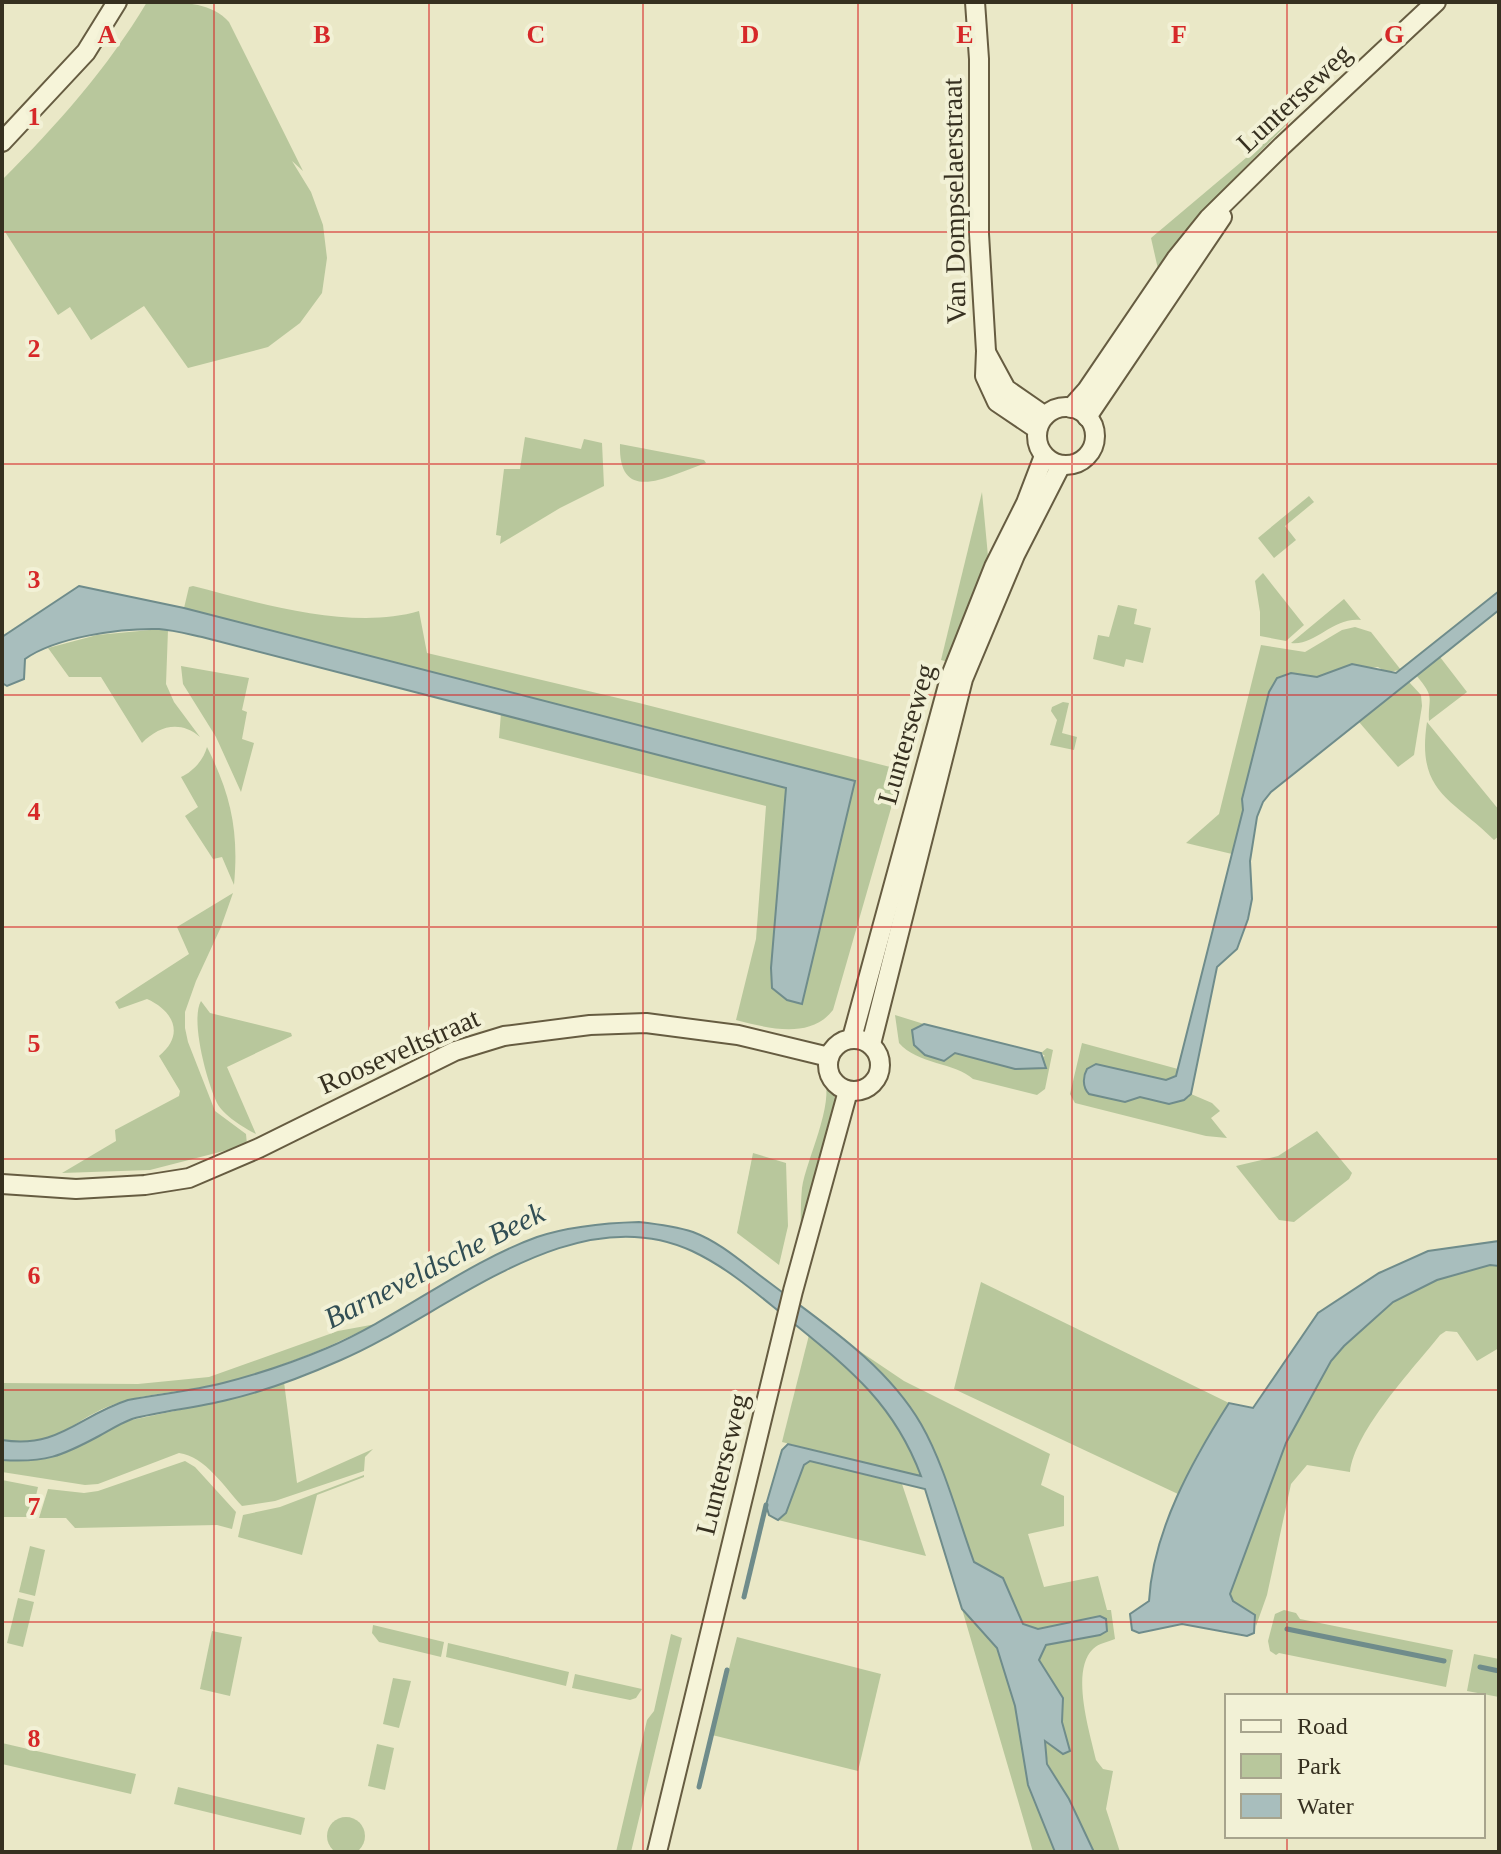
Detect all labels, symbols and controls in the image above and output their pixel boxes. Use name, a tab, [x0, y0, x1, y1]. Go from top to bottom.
text: A	[98, 20, 117, 49]
text: B	[313, 20, 331, 49]
text: C	[527, 20, 545, 49]
text: D	[741, 20, 759, 49]
text: E	[956, 20, 974, 49]
text: F	[1171, 20, 1187, 49]
text: G	[1384, 20, 1404, 49]
street label: Lunterseweg	[1231, 37, 1357, 159]
street label: Van Dompselaerstraat	[936, 77, 972, 324]
text: 1	[28, 102, 41, 131]
text: 2	[28, 334, 41, 363]
text: 3	[28, 565, 41, 594]
street label: Lunterseweg	[871, 660, 941, 808]
text: 4	[28, 797, 41, 826]
street label: Rooseveltstraat	[314, 1002, 484, 1100]
text: 5	[28, 1029, 41, 1058]
water label: Barneveldsche Beek	[319, 1195, 550, 1335]
text: 6	[28, 1261, 41, 1290]
street label: Lunterseweg	[689, 1390, 755, 1538]
text: 7	[28, 1492, 41, 1521]
legend	[1225, 1694, 1485, 1838]
text: Road	[1297, 1713, 1348, 1739]
text: 8	[28, 1724, 41, 1753]
text: Park	[1297, 1753, 1341, 1779]
text: Water	[1297, 1793, 1354, 1819]

